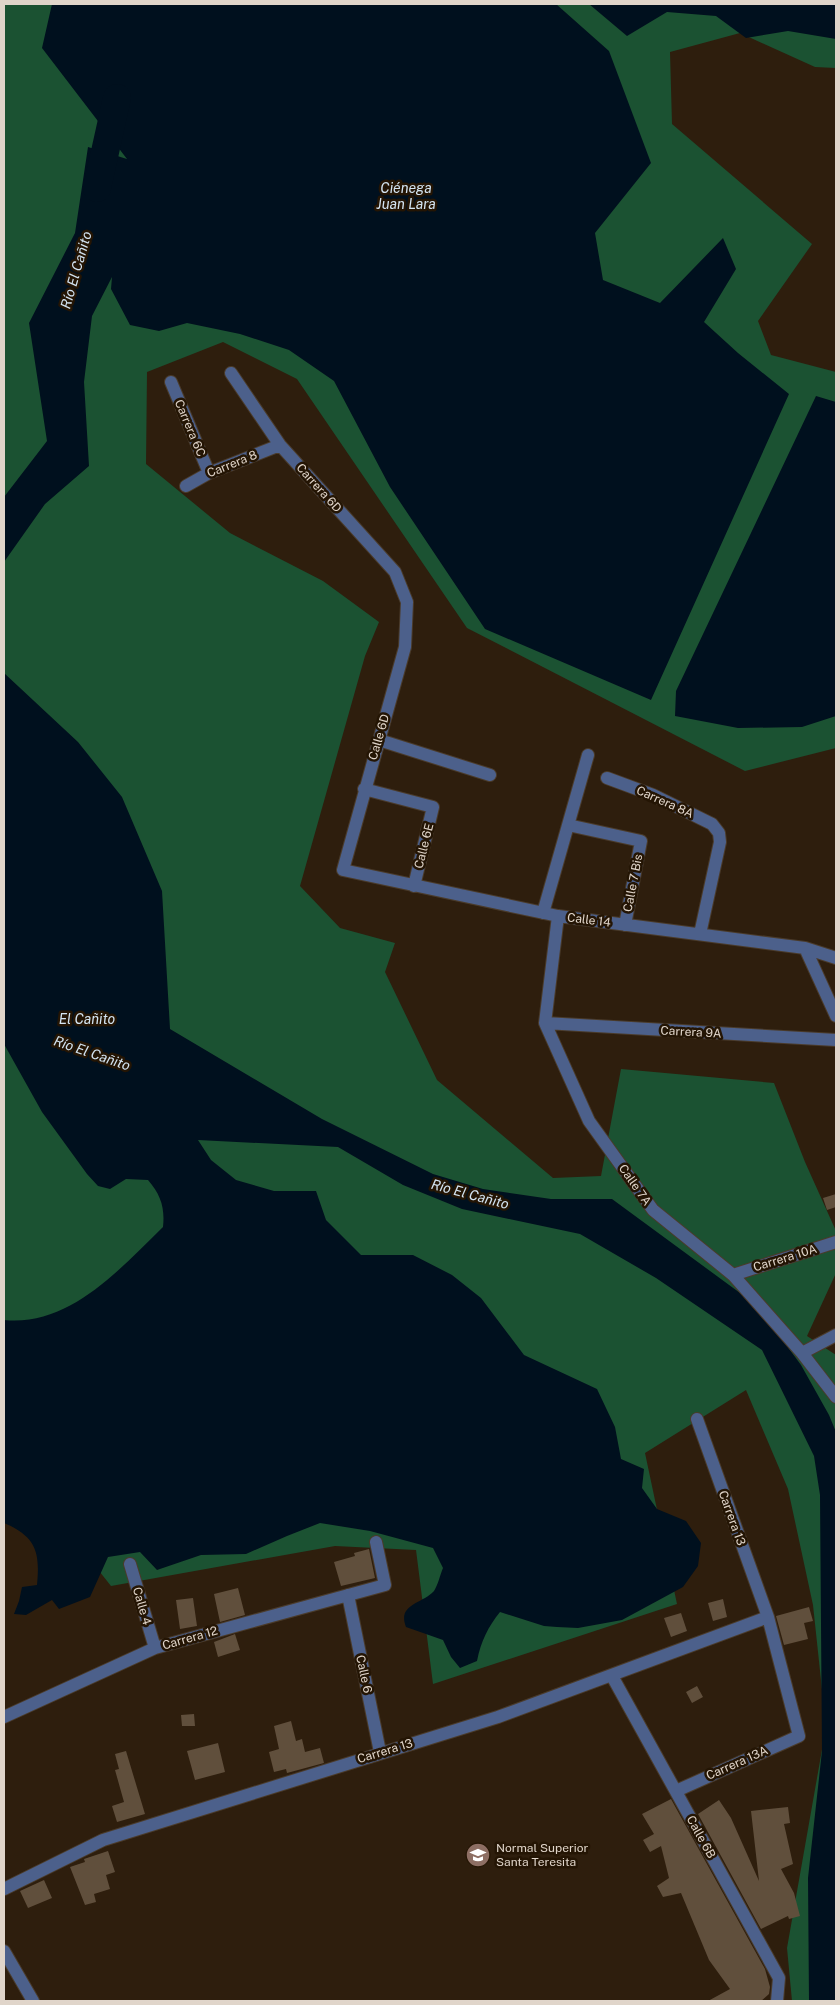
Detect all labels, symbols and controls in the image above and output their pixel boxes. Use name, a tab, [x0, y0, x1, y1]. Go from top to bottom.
water label: Ciénega Juan Lara	[376, 180, 436, 212]
water label: Río El Cañito	[57, 229, 95, 311]
street label: Carrera 6C	[172, 397, 208, 459]
street label: Carrera 8	[205, 448, 259, 480]
street label: Carrera 6D	[293, 461, 345, 515]
street label: Calle 6D	[366, 712, 392, 762]
street label: Carrera 8A	[634, 783, 696, 821]
street label: Calle 6E	[412, 822, 436, 870]
street label: Calle 7 Bis	[621, 853, 645, 913]
street label: Calle 14	[566, 910, 612, 930]
water label: El Cañito	[59, 1011, 116, 1027]
street label: Carrera 9A	[660, 1023, 722, 1041]
water label: Río El Cañito	[52, 1032, 133, 1074]
street label: Calle 7A	[616, 1162, 654, 1209]
water label: Río El Cañito	[429, 1176, 511, 1212]
street label: Carrera 10A	[752, 1242, 819, 1274]
street label: Carrera 13	[716, 1489, 748, 1547]
street label: Calle 4	[130, 1585, 154, 1627]
street label: Carrera 12	[161, 1623, 219, 1653]
street label: Calle 6	[353, 1654, 375, 1694]
street label: Carrera 13	[356, 1736, 414, 1766]
street label: Carrera 13A	[704, 1743, 770, 1783]
street label: Calle 6B	[684, 1813, 718, 1861]
place label: Normal Superior Santa Teresita	[496, 1841, 588, 1869]
school or university icon: Normal Superior Santa Teresita	[465, 1842, 491, 1868]

